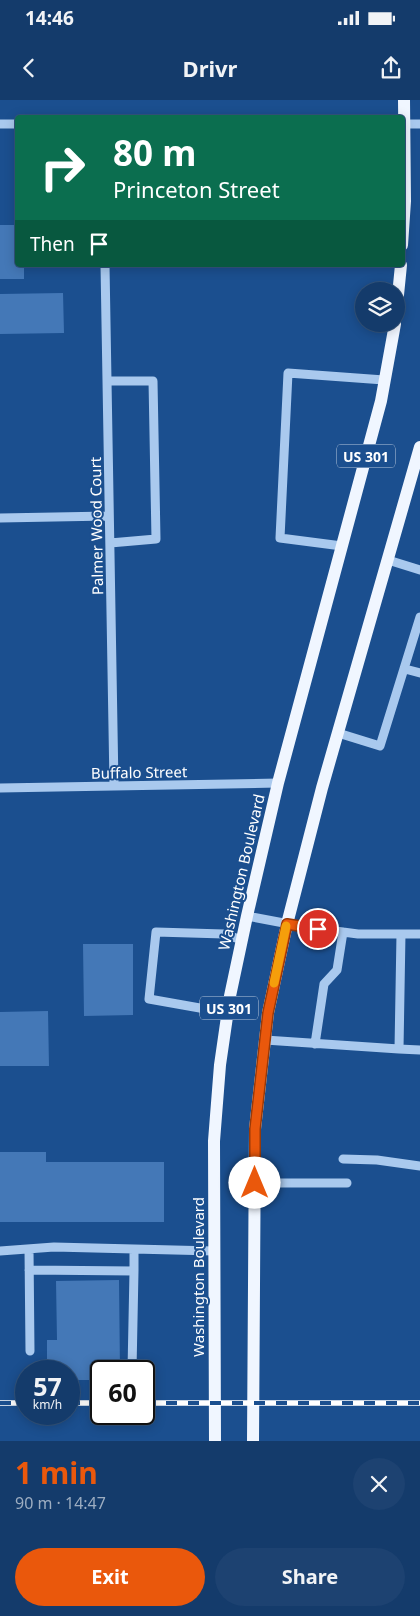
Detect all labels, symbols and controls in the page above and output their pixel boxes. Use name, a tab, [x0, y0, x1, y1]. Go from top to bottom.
text: 14:46	[25, 5, 74, 31]
text: Drivr	[183, 53, 237, 83]
icon: back	[15, 54, 43, 82]
icon: share	[377, 54, 405, 82]
text: 80 m	[113, 129, 196, 176]
icon: right	[30, 135, 95, 200]
text: Princeton Street	[113, 174, 280, 204]
icon: arrive	[85, 230, 113, 258]
text: Then	[30, 231, 75, 257]
map controls	[355, 282, 405, 332]
button: layers	[355, 282, 405, 332]
road number: US 301	[337, 444, 395, 468]
street label: Palmer Wood Court	[85, 456, 107, 595]
street label: Buffalo Street	[91, 761, 188, 783]
street label: Washington Boulevard	[213, 792, 269, 952]
pin	[297, 908, 339, 950]
icon: arrive	[304, 915, 332, 943]
road number: US 301	[200, 996, 258, 1020]
position arrow	[228, 1156, 280, 1208]
street label: Washington Boulevard	[188, 1197, 208, 1357]
speed limit sign: 60	[90, 1360, 155, 1425]
text: 57	[33, 1369, 62, 1403]
text: km/h	[33, 1396, 62, 1413]
text: 1 min	[15, 1452, 98, 1493]
button: close	[353, 1458, 405, 1510]
text: 90 m · 14:47	[15, 1492, 106, 1514]
button: Exit	[15, 1548, 205, 1606]
button: Share	[215, 1548, 405, 1606]

